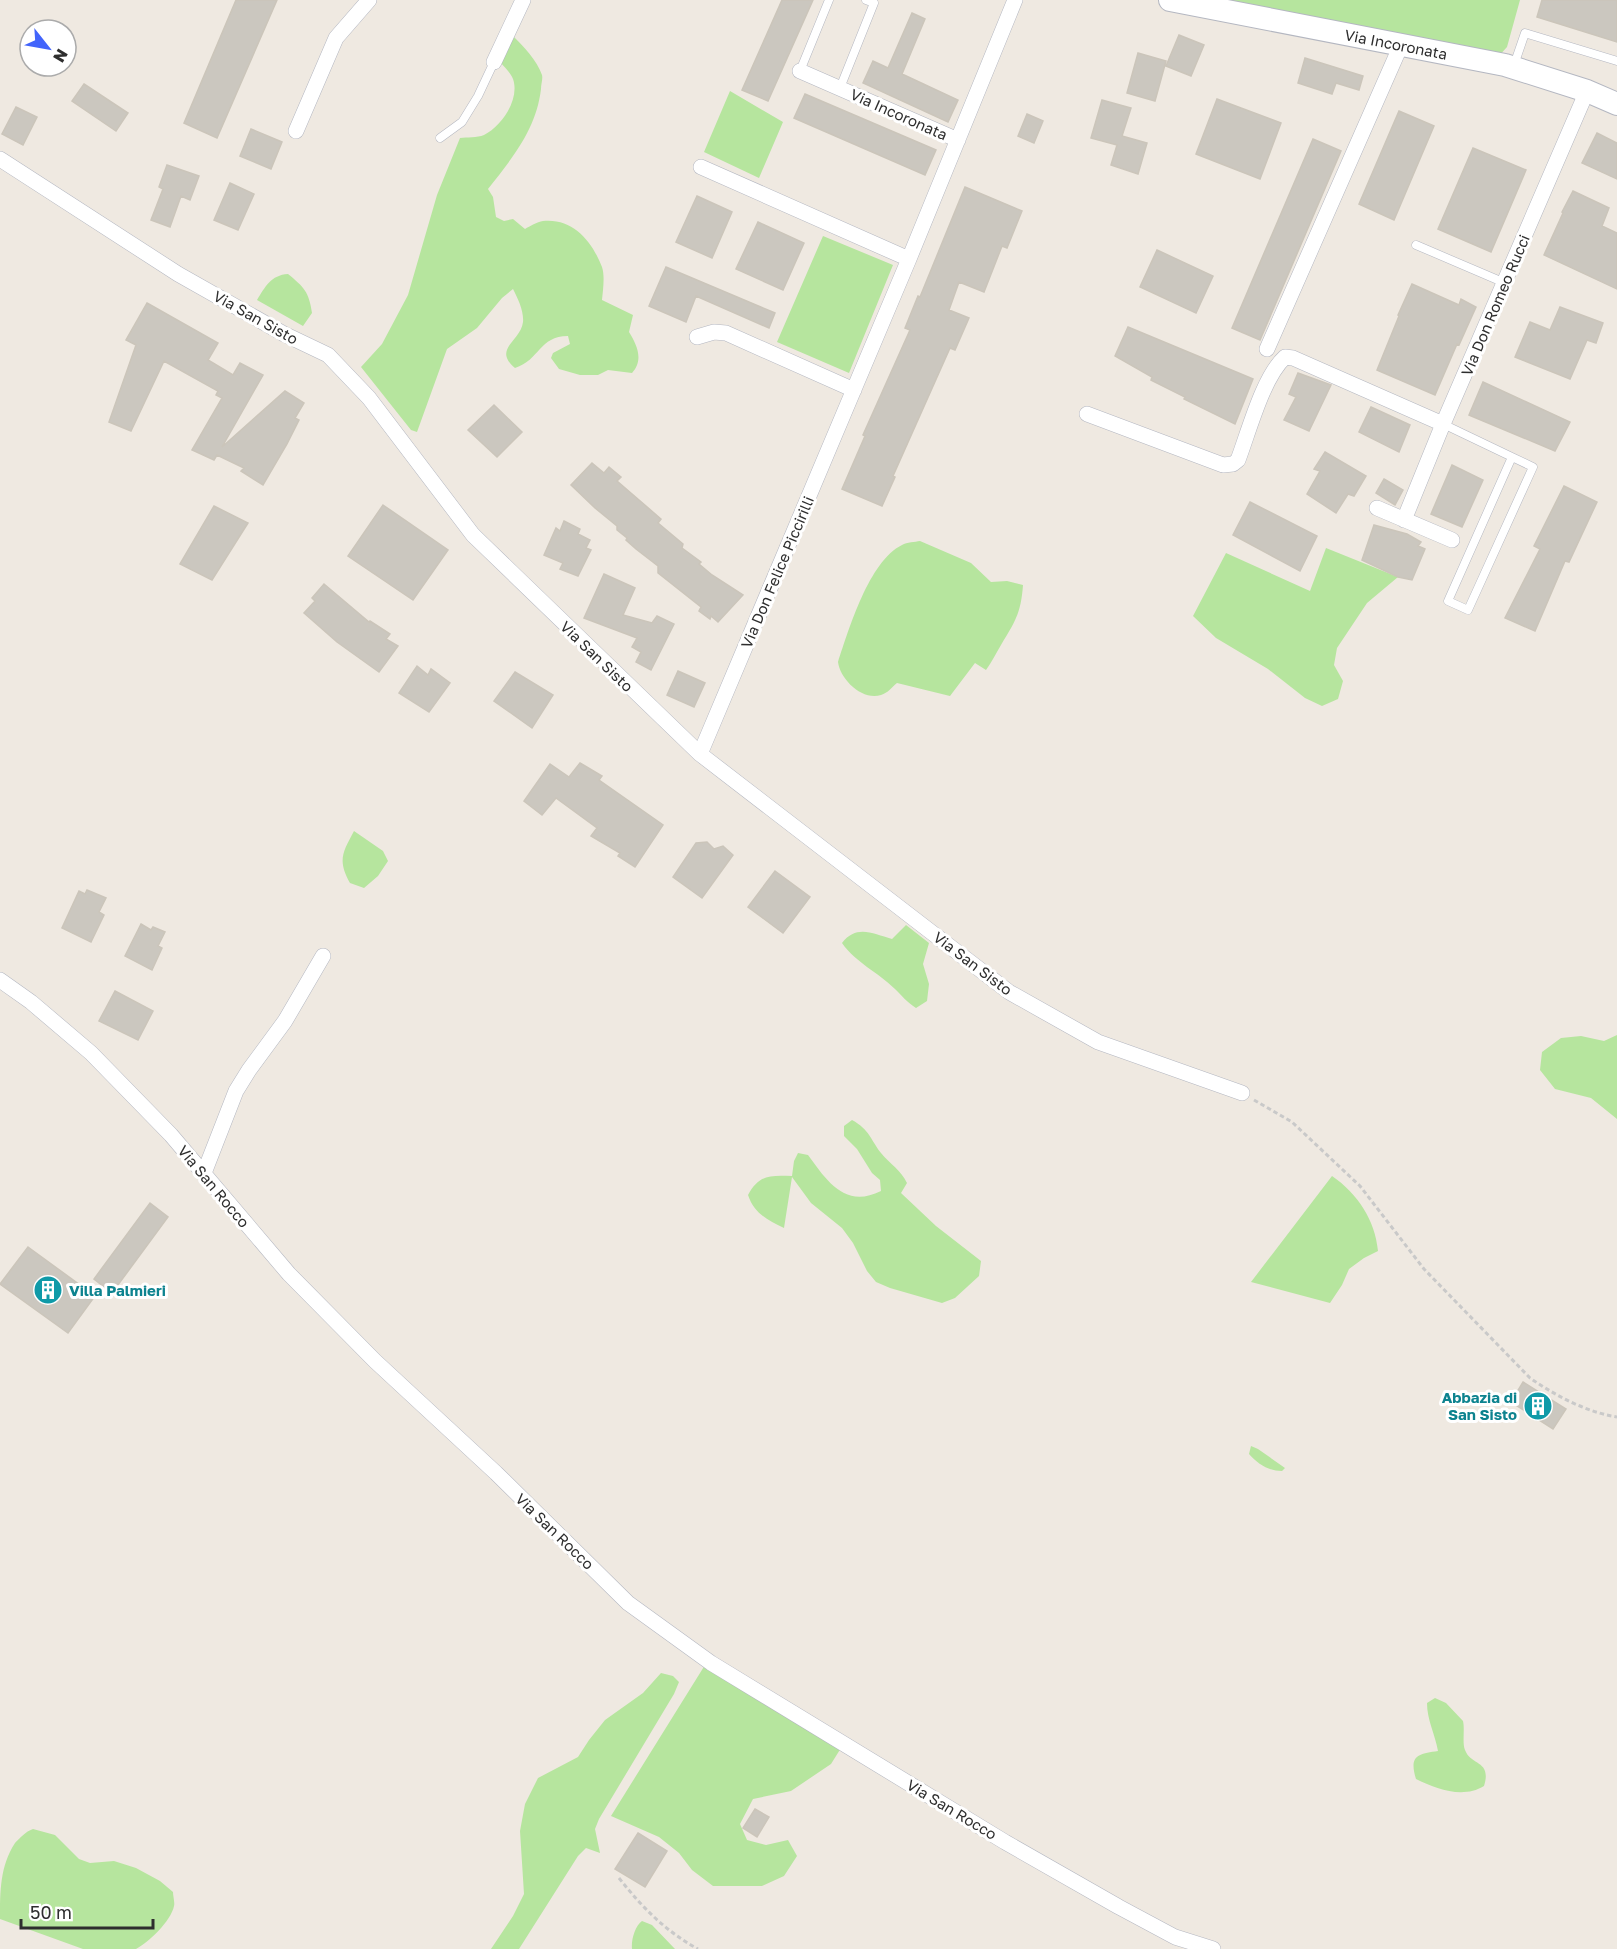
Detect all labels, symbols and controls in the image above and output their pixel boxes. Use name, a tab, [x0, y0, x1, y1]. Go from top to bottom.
north arrow	[18, 18, 78, 78]
street label: Via Incoronata	[1343, 25, 1449, 63]
text: N	[49, 45, 73, 66]
street label: Via Incoronata	[848, 85, 950, 143]
street label: Via Don Romeo Rucci	[1457, 232, 1533, 378]
street label: Via San Sisto	[211, 286, 301, 348]
street label: Via Don Felice Piccirilli	[737, 493, 817, 651]
street label: Via San Sisto	[557, 617, 637, 695]
street label: Via San Sisto	[930, 928, 1016, 998]
street label: Via San Rocco	[174, 1141, 254, 1231]
building icon: Villa Palmieri	[32, 1274, 64, 1306]
place label: Villa Palmieri	[69, 1281, 166, 1299]
place label: Abbazia di San Sisto	[1442, 1388, 1517, 1423]
building icon: Abbazia di San Sisto	[1522, 1390, 1554, 1422]
street label: Via San Rocco	[512, 1489, 598, 1573]
street label: Via San Rocco	[904, 1775, 1000, 1843]
scale bar	[21, 1892, 153, 1930]
text: 50 m	[30, 1901, 72, 1923]

